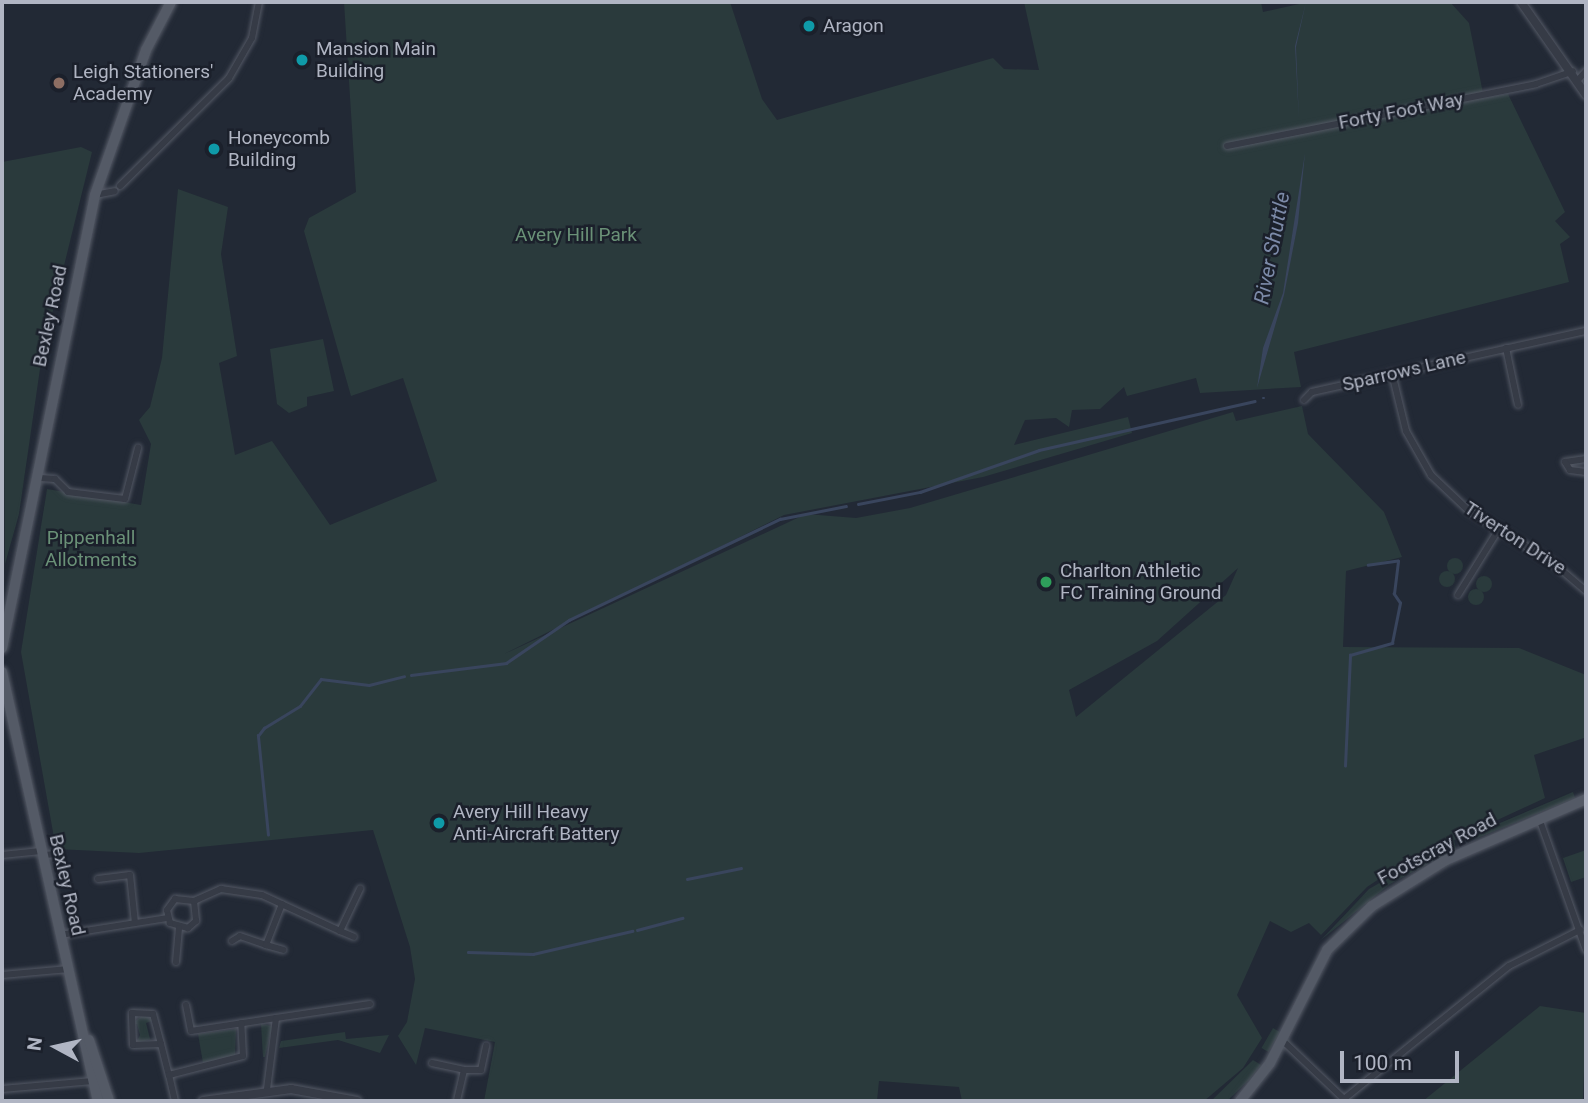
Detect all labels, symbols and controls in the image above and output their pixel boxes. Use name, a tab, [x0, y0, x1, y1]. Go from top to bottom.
place label: Aragon	[823, 15, 884, 37]
marker: Aragon	[801, 18, 817, 34]
place label: Mansion Main Building	[316, 38, 436, 82]
marker: Mansion Main Building	[294, 52, 310, 68]
place label: Leigh Stationers' Academy	[73, 61, 213, 105]
marker: Leigh Stationers' Academy	[51, 75, 67, 91]
street label: Forty Foot Way	[1337, 88, 1465, 134]
place label: Honeycomb Building	[228, 127, 330, 171]
marker: Honeycomb Building	[206, 141, 222, 157]
water label: River Shuttle	[1249, 190, 1295, 306]
park label: Avery Hill Park	[515, 224, 637, 246]
street label: Bexley Road	[28, 263, 72, 369]
street label: Sparrows Lane	[1340, 346, 1468, 396]
street label: Tiverton Drive	[1460, 497, 1570, 579]
park label: Pippenhall Allotments	[45, 527, 137, 571]
place label: Charlton Athletic FC Training Ground	[1060, 560, 1222, 604]
marker: Charlton Athletic FC Training Ground	[1038, 574, 1054, 590]
place label: Avery Hill Heavy Anti-Aircraft Battery	[453, 801, 619, 845]
street label: Footscray Road	[1374, 808, 1500, 890]
marker: Avery Hill Heavy Anti-Aircraft Battery	[431, 815, 447, 831]
street label: Bexley Road	[44, 832, 90, 938]
north arrow	[21, 1012, 91, 1082]
text: N	[22, 1036, 47, 1052]
scale bar	[1343, 1036, 1462, 1080]
text: 100 m	[1353, 1051, 1412, 1075]

